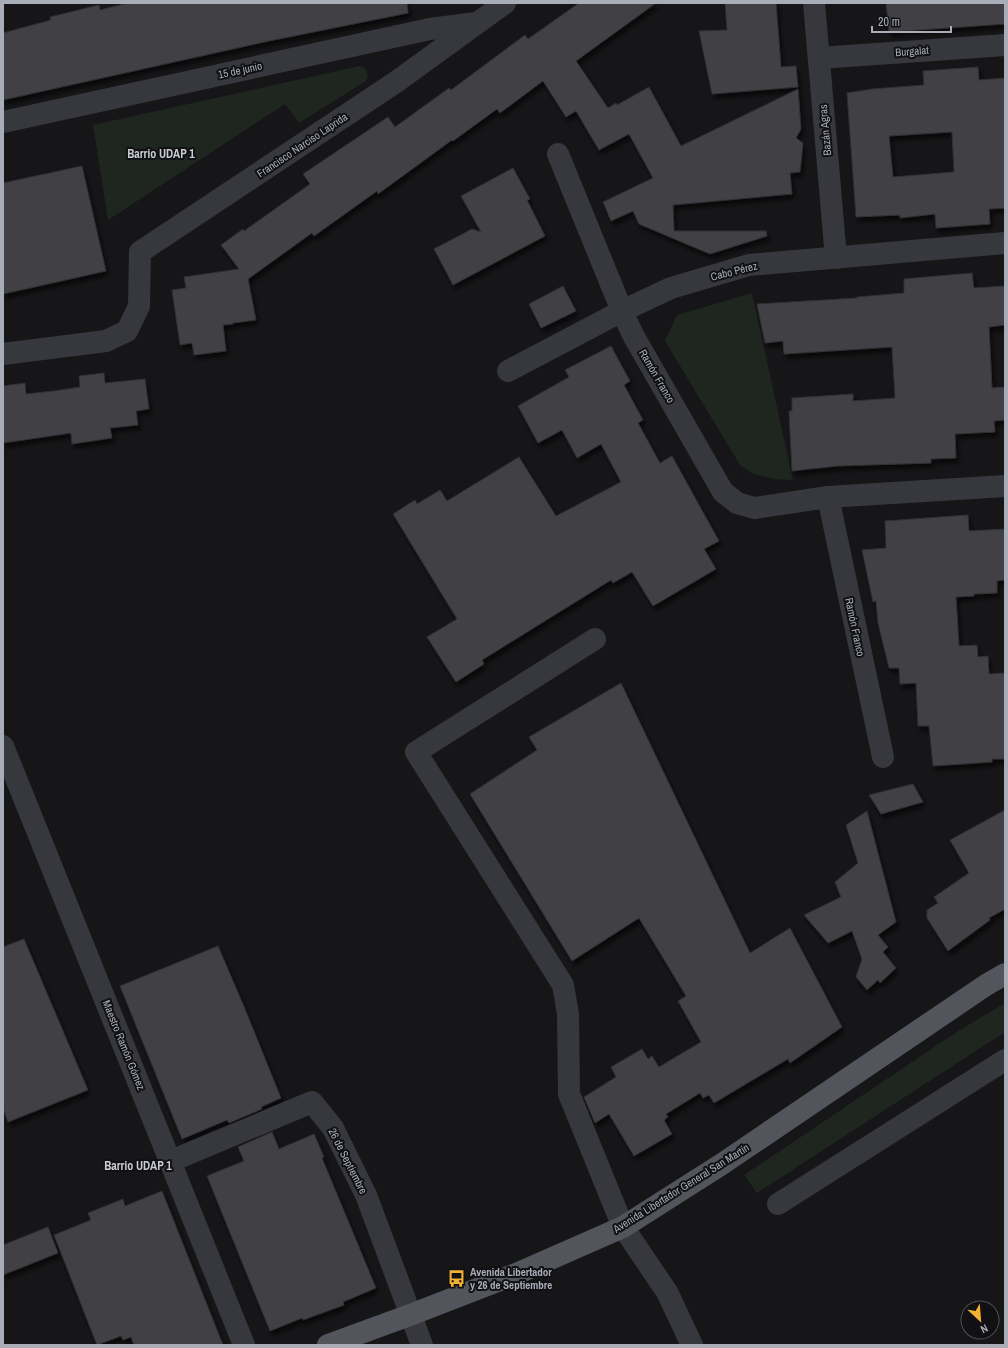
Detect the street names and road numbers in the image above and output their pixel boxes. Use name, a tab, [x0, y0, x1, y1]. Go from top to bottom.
street label: Burgalat	[895, 43, 930, 59]
street label: 15 de junio	[217, 59, 263, 81]
street label: Bazán Agras	[816, 103, 834, 156]
street label: Francisco Narciso Laprida	[254, 109, 350, 181]
street label: Cabo Pérez	[709, 258, 759, 284]
street label: Ramón Franco	[636, 347, 678, 405]
street label: Ramón Franco	[842, 596, 868, 658]
street label: Maestro Ramón Gómez	[100, 998, 149, 1092]
street label: 26 de Septiembre	[325, 1126, 371, 1196]
street label: Avenida Libertador General San Martín	[610, 1140, 752, 1236]

